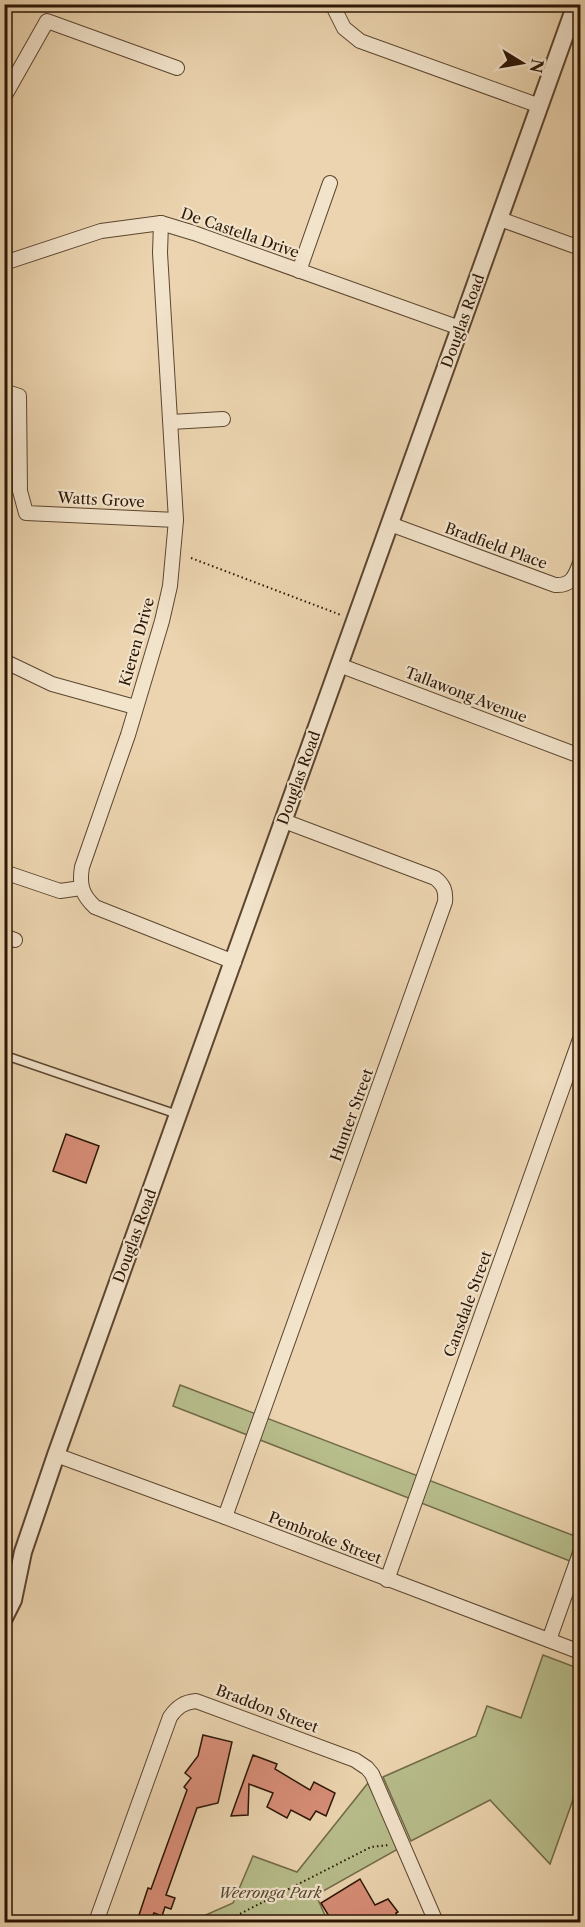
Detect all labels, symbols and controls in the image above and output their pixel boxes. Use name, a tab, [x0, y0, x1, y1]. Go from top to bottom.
north arrow	[492, 33, 552, 93]
text: N	[526, 57, 548, 75]
street label: De Castella Drive	[179, 203, 302, 262]
street label: Douglas Road	[437, 271, 488, 370]
street label: Watts Grove	[56, 488, 145, 511]
street label: Bradfield Place	[442, 518, 550, 573]
street label: Kieren Drive	[115, 595, 158, 688]
street label: Tallawong Avenue	[402, 662, 530, 727]
street label: Douglas Road	[273, 728, 324, 827]
street label: Hunter Street	[326, 1065, 377, 1164]
street label: Douglas Road	[109, 1186, 160, 1285]
street label: Cansdale Street	[439, 1247, 496, 1360]
street label: Pembroke Street	[266, 1507, 385, 1568]
street label: Braddon Street	[213, 1680, 322, 1737]
park label: Weeronga Park	[218, 1883, 322, 1902]

